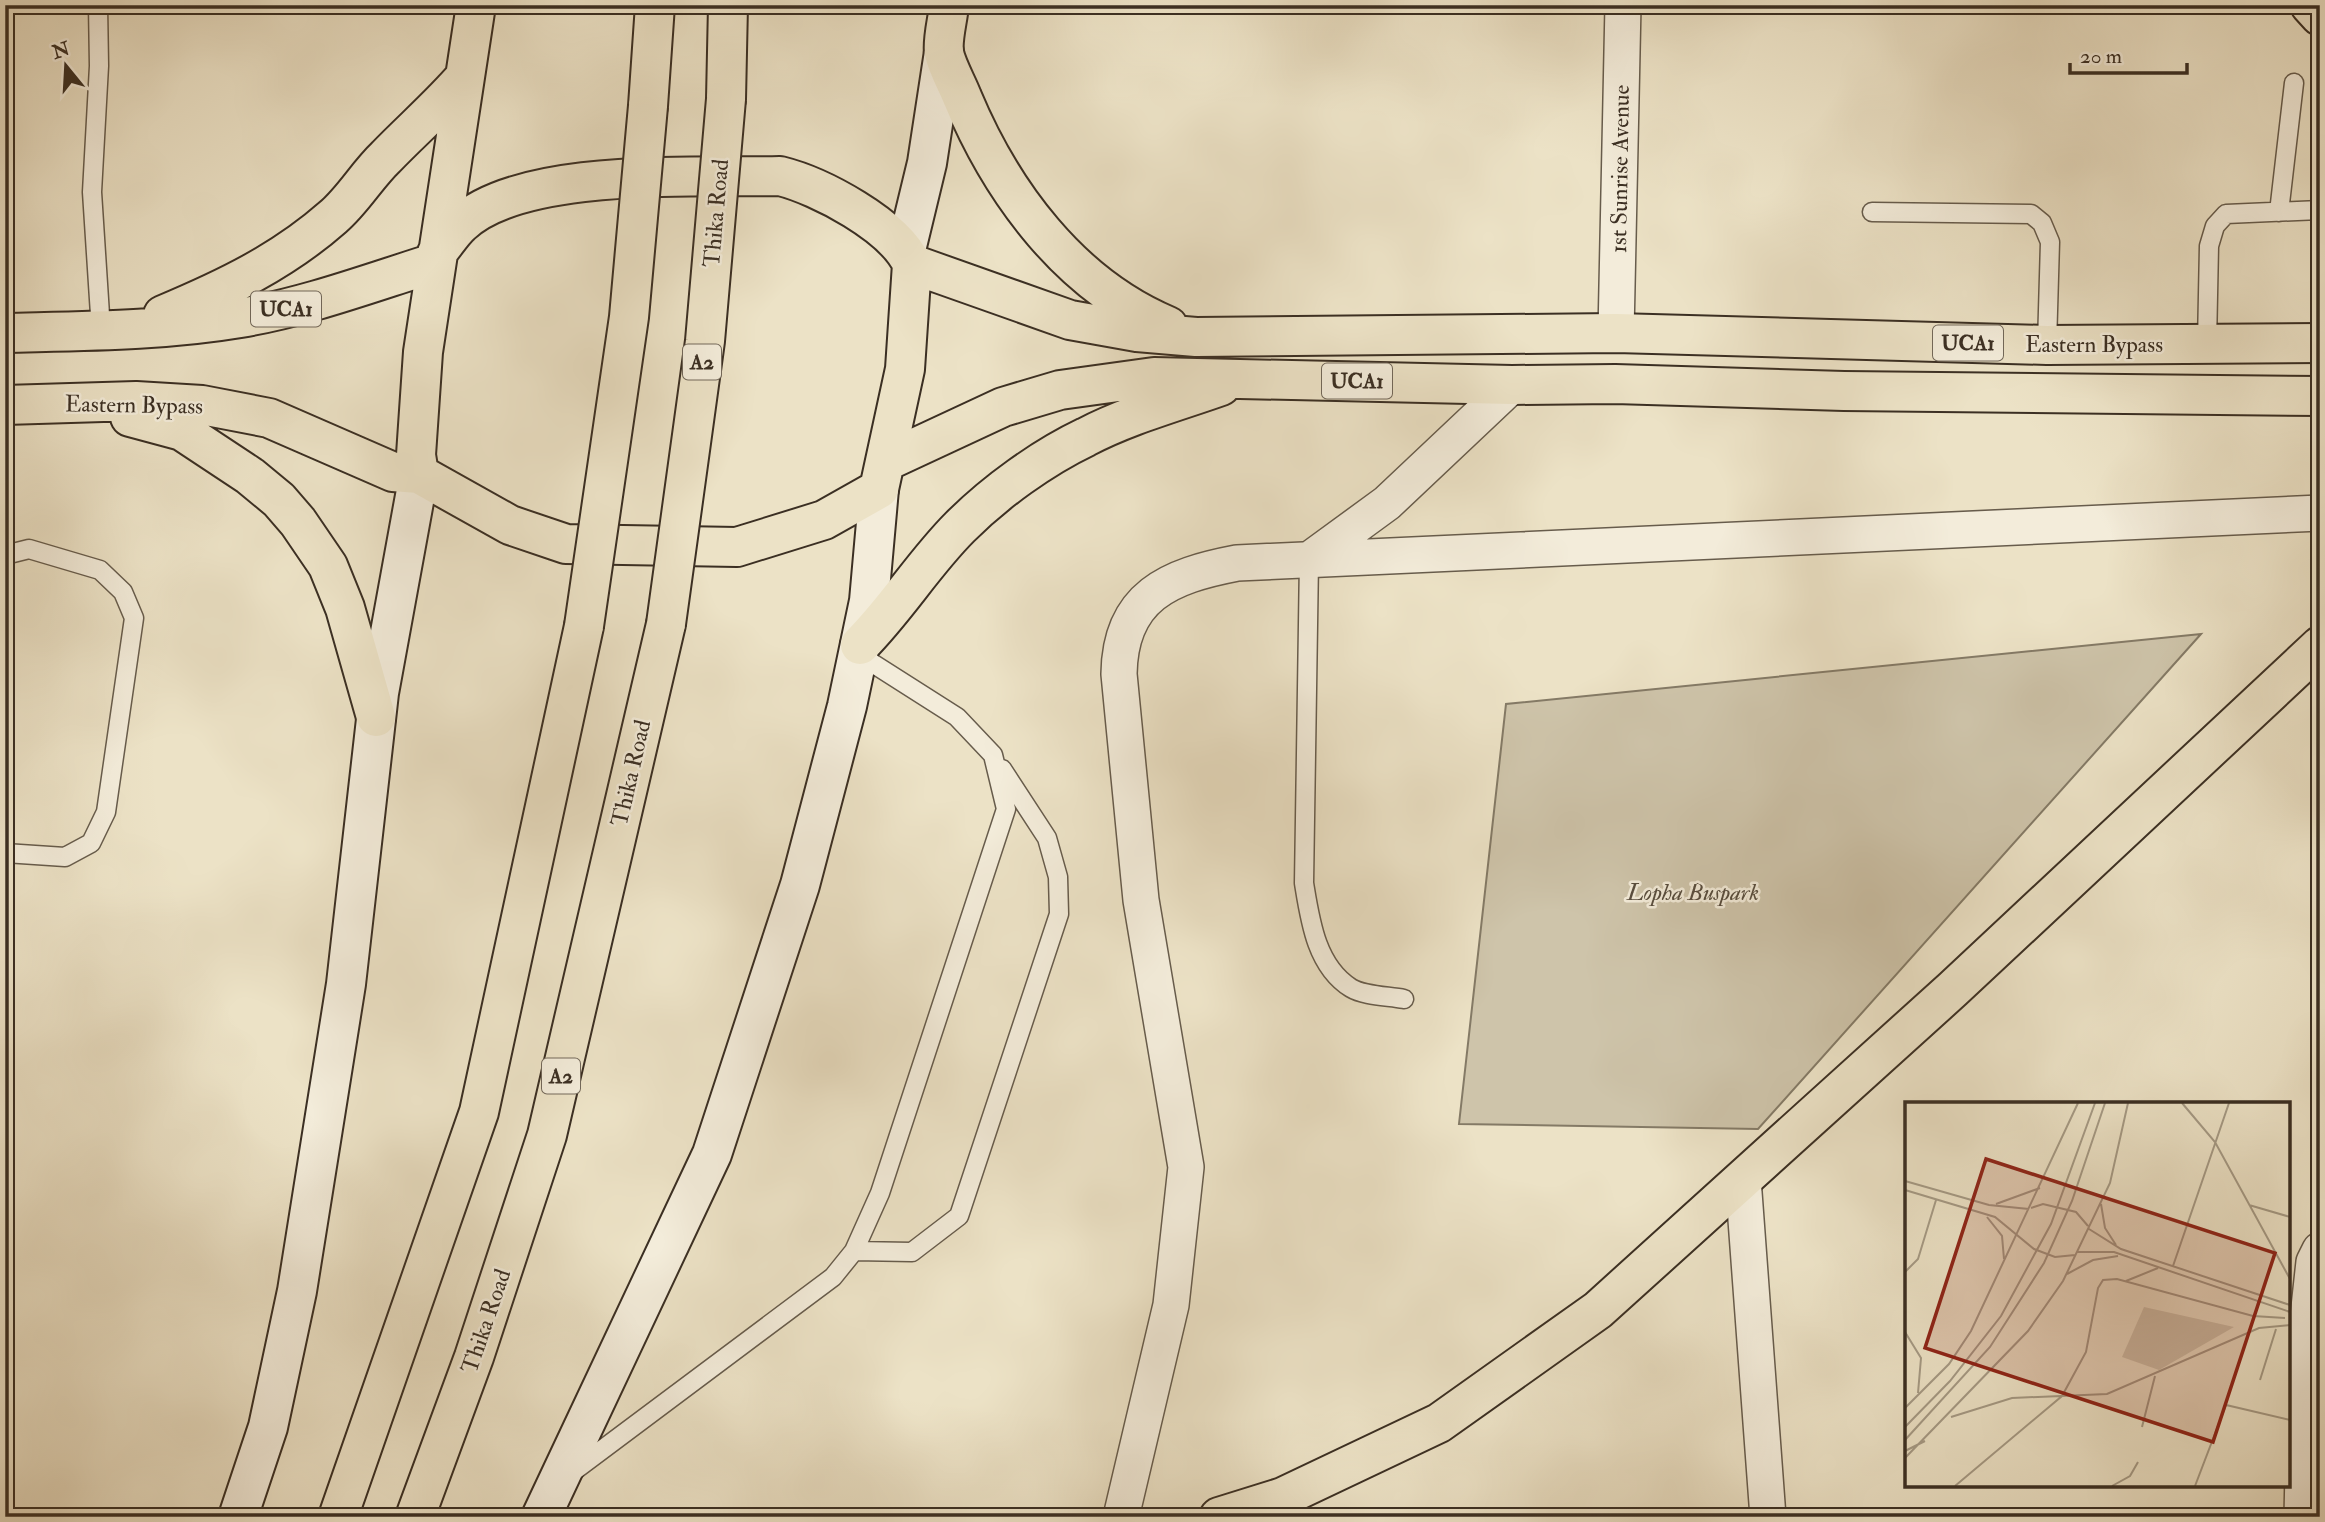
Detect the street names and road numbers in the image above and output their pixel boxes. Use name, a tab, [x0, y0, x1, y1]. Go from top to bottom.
street label: 1st Sunrise Avenue	[1604, 84, 1636, 253]
street label: Thika Road	[697, 158, 735, 268]
road number: UCA1	[251, 292, 321, 326]
road number: UCA1	[1933, 326, 2003, 360]
street label: Eastern Bypass	[2025, 330, 2163, 360]
road number: A2	[683, 344, 721, 380]
road number: UCA1	[1322, 364, 1392, 398]
street label: Eastern Bypass	[65, 389, 203, 422]
street label: Thika Road	[605, 717, 657, 829]
road number: A2	[542, 1058, 580, 1094]
street label: Thika Road	[455, 1265, 517, 1377]

